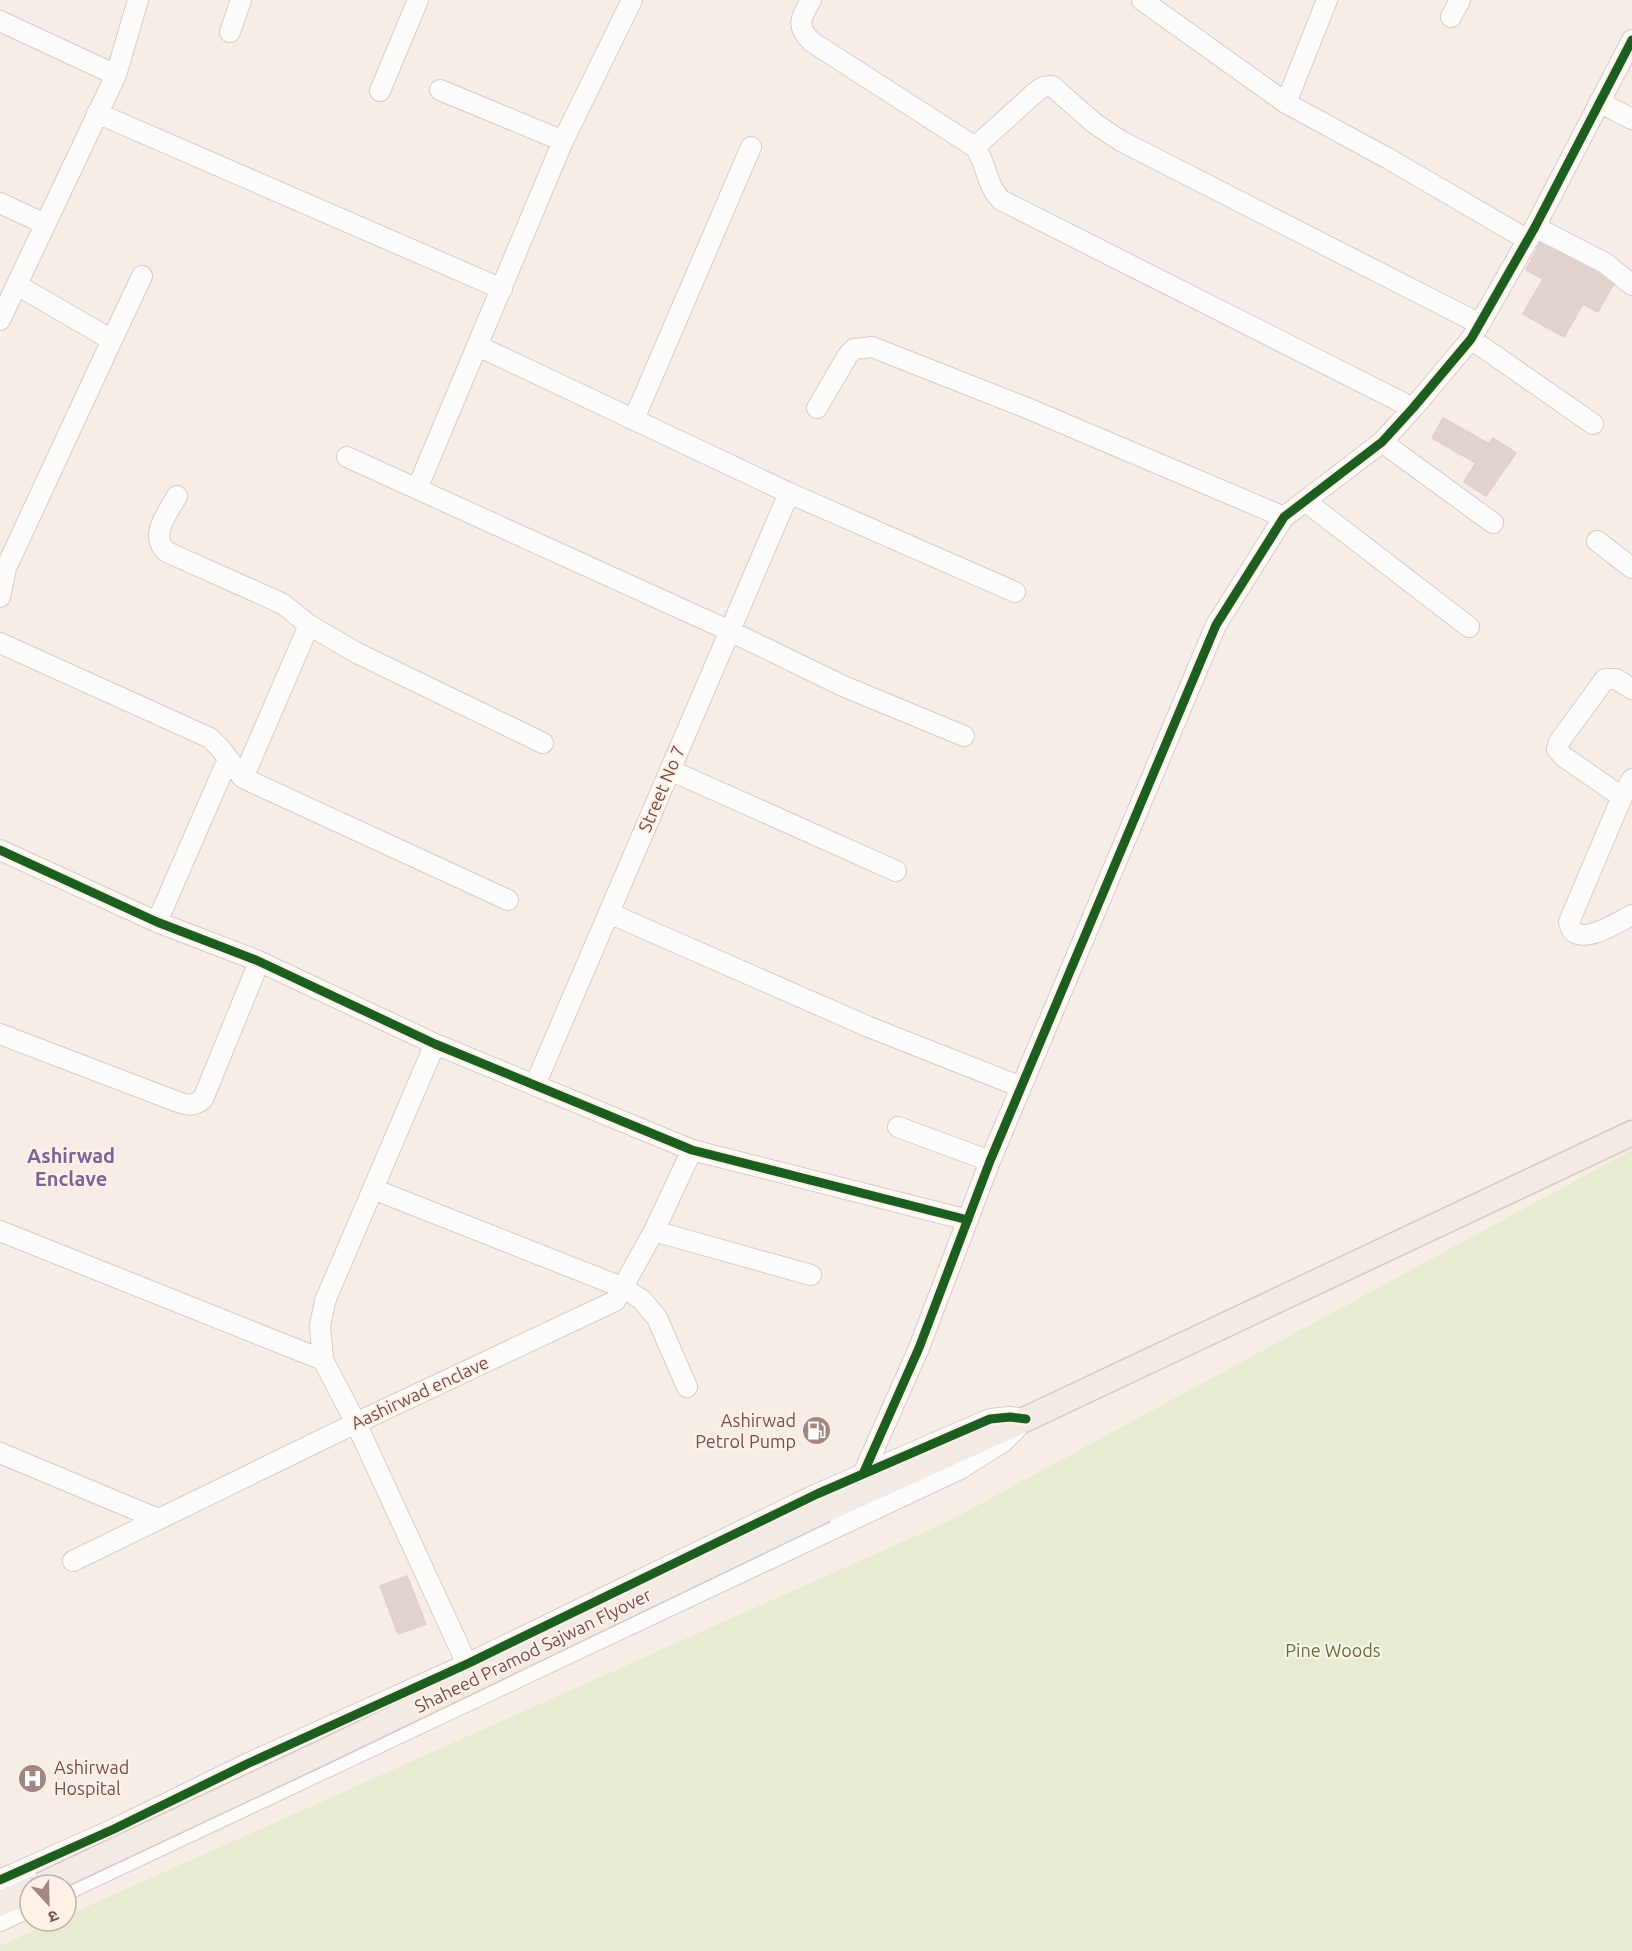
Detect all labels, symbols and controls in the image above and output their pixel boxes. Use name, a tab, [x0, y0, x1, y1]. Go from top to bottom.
street label: Street No 7	[634, 742, 688, 835]
district label: Ashirwad Enclave	[27, 1144, 115, 1190]
street label: Aashirwad enclave	[348, 1351, 492, 1433]
place label: Ashirwad Petrol Pump	[695, 1410, 796, 1451]
fuel station icon: Ashirwad Petrol Pump	[801, 1415, 833, 1447]
street label: Shaheed Pramod Sajwan Flyover	[411, 1584, 654, 1716]
park label: Pine Woods	[1285, 1640, 1381, 1660]
place label: Ashirwad Hospital	[54, 1757, 129, 1798]
hospital icon: Ashirwad Hospital	[17, 1762, 49, 1794]
north arrow	[18, 1873, 78, 1933]
text: उ	[45, 1907, 61, 1927]

